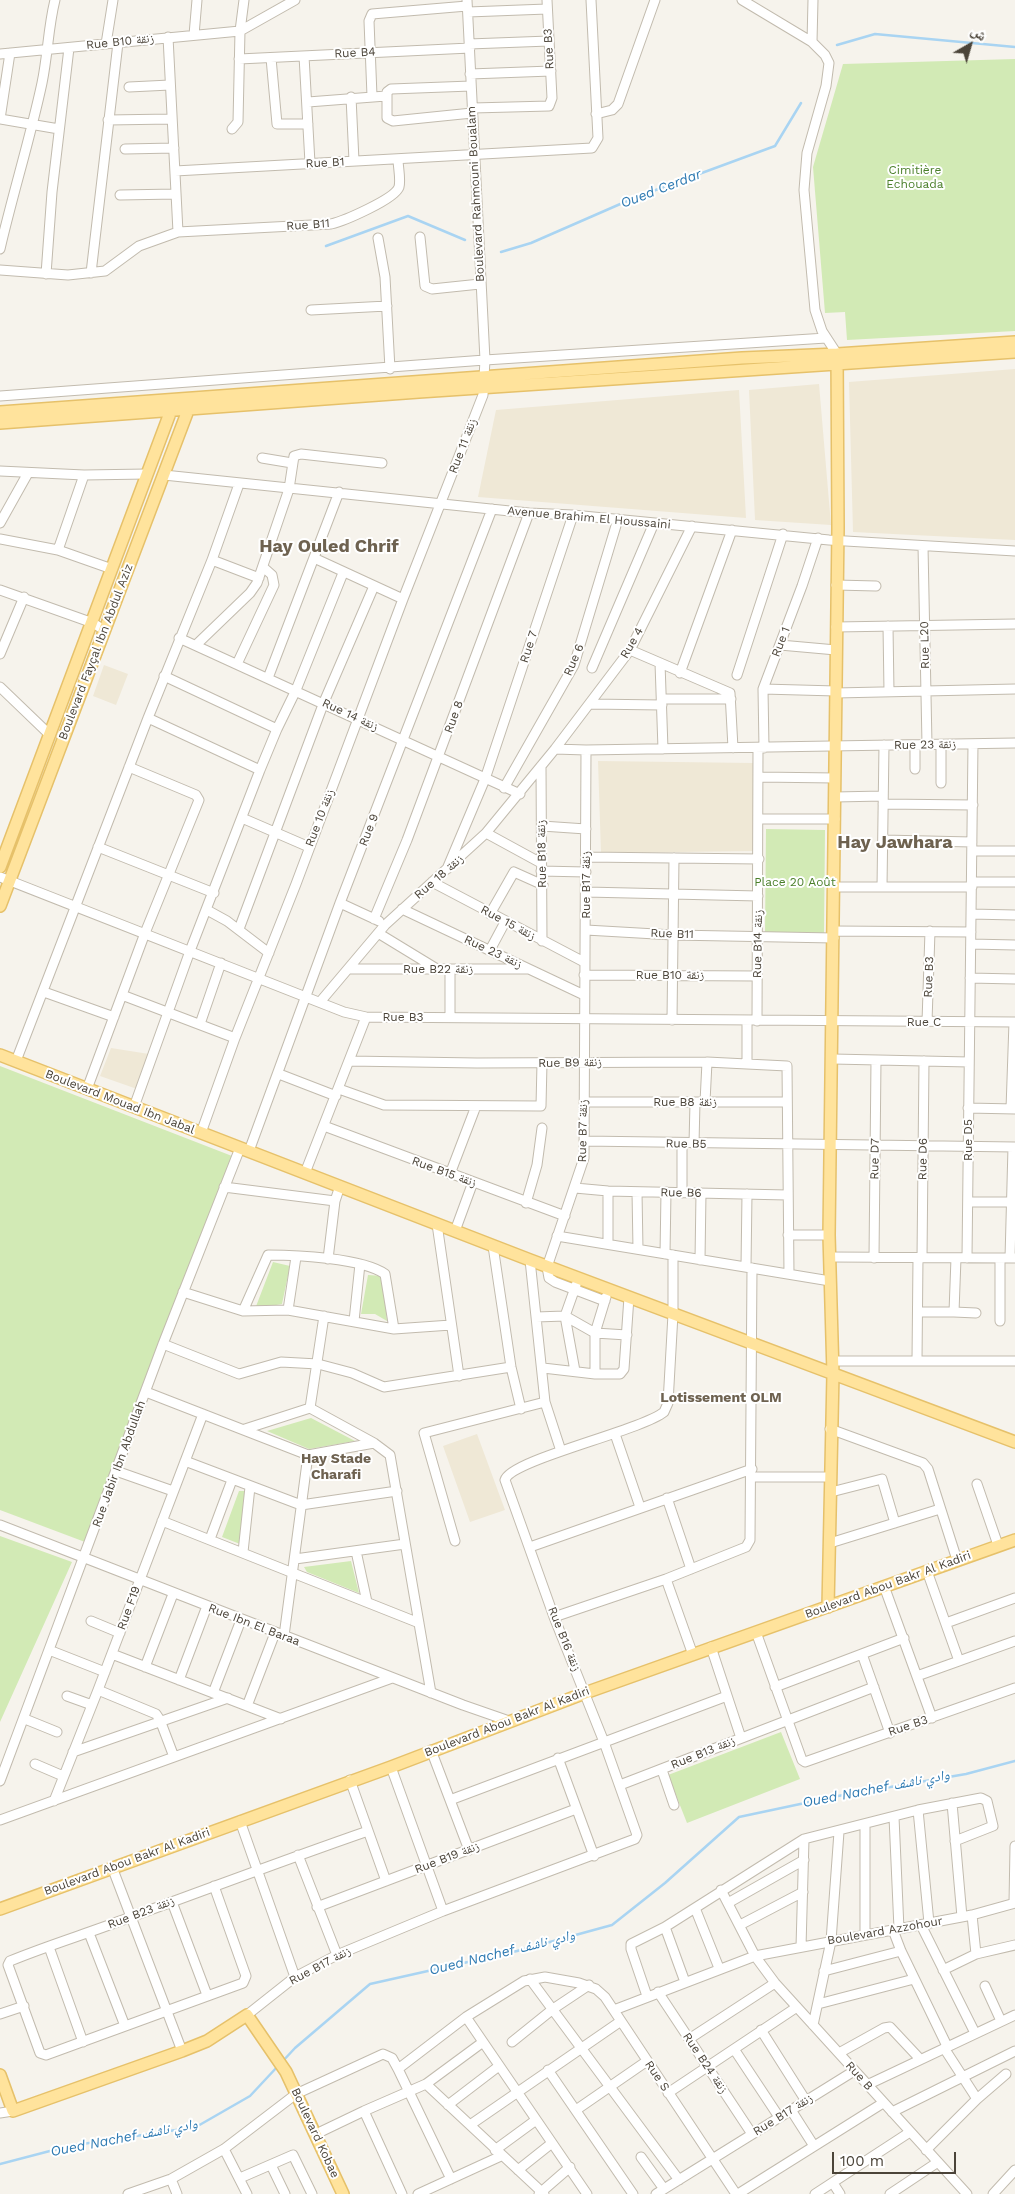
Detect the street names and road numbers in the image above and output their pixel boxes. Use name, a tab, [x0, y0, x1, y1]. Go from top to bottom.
street label: Rue B3	[541, 28, 557, 70]
street label: Rue B10 زنقة	[85, 31, 155, 53]
street label: Rue B4	[334, 45, 376, 61]
street label: Boulevard Rahmouni Boualam	[464, 106, 488, 282]
street label: Rue B1	[305, 155, 345, 171]
street label: Rue B11	[286, 216, 330, 234]
street label: Rue 11 زنقة	[446, 416, 480, 476]
street label: Avenue Brahim El Houssaini	[507, 504, 671, 532]
street label: Boulevard Fayçal Ibn Abdul Aziz	[56, 562, 136, 742]
street label: Rue L20	[917, 621, 933, 669]
street label: Rue 4	[617, 625, 647, 661]
street label: Rue 1	[769, 625, 793, 659]
street label: Rue 7	[517, 629, 541, 665]
street label: Rue 6	[561, 642, 587, 678]
street label: Rue 14 زنقة	[320, 696, 380, 734]
street label: Rue 8	[441, 699, 467, 735]
street label: Rue 23 زنقة	[894, 737, 956, 753]
street label: Rue 10 زنقة	[302, 787, 338, 849]
street label: Rue 9	[356, 812, 382, 848]
street label: Rue B18 زنقة	[534, 820, 550, 888]
street label: Rue B17 زنقة	[579, 851, 593, 919]
street label: Rue 18 زنقة	[411, 852, 467, 902]
street label: Rue 15 زنقة	[478, 903, 538, 943]
street label: Rue B14 زنقة	[750, 910, 766, 978]
street label: Rue B11	[650, 926, 694, 942]
street label: Rue 23 زنقة	[462, 932, 524, 972]
street label: Rue B3	[921, 956, 937, 998]
street label: Rue B22 زنقة	[403, 962, 473, 976]
street label: Rue B10 زنقة	[636, 968, 704, 982]
street label: Rue B3	[382, 1010, 424, 1024]
street label: Rue C	[907, 1015, 941, 1029]
street label: Rue B9 زنقة	[538, 1055, 602, 1071]
street label: Boulevard Mouad Ibn Jabal	[43, 1067, 197, 1137]
street label: Rue B8 زنقة	[653, 1095, 717, 1109]
street label: Rue B7 زنقة	[575, 1099, 591, 1163]
street label: Rue D5	[961, 1119, 975, 1161]
street label: Rue B5	[665, 1136, 707, 1152]
street label: Rue D7	[867, 1138, 883, 1180]
street label: Rue D6	[915, 1138, 931, 1180]
street label: Rue B15 زنقة	[410, 1154, 478, 1190]
street label: Rue B6	[660, 1185, 702, 1201]
street label: Rue Jabir Ibn Abdullah	[89, 1399, 149, 1529]
street label: Boulevard Abou Bakr Al Kadiri	[803, 1548, 973, 1622]
street label: Rue F19	[114, 1584, 144, 1632]
street label: Rue Ibn El Baraa	[206, 1601, 302, 1649]
street label: Rue B16 زنقة	[545, 1605, 583, 1673]
street label: Boulevard Abou Bakr Al Kadiri	[422, 1684, 592, 1760]
street label: Rue B3	[886, 1713, 930, 1739]
street label: Rue B13 زنقة	[669, 1734, 737, 1772]
street label: Boulevard Abou Bakr Al Kadiri	[42, 1825, 212, 1899]
street label: Rue B19 زنقة	[413, 1839, 481, 1877]
street label: Rue B23 زنقة	[106, 1894, 176, 1932]
street label: Boulevard Azzohour	[826, 1914, 944, 1948]
street label: Rue B17 زنقة	[287, 1944, 353, 1988]
street label: Rue B24 زنقة	[679, 2030, 731, 2096]
street label: Rue S	[642, 2058, 672, 2094]
street label: Rue B	[842, 2059, 876, 2093]
street label: Boulevard Kobae	[288, 2086, 342, 2180]
street label: Rue B17 زنقة	[751, 2091, 815, 2139]

